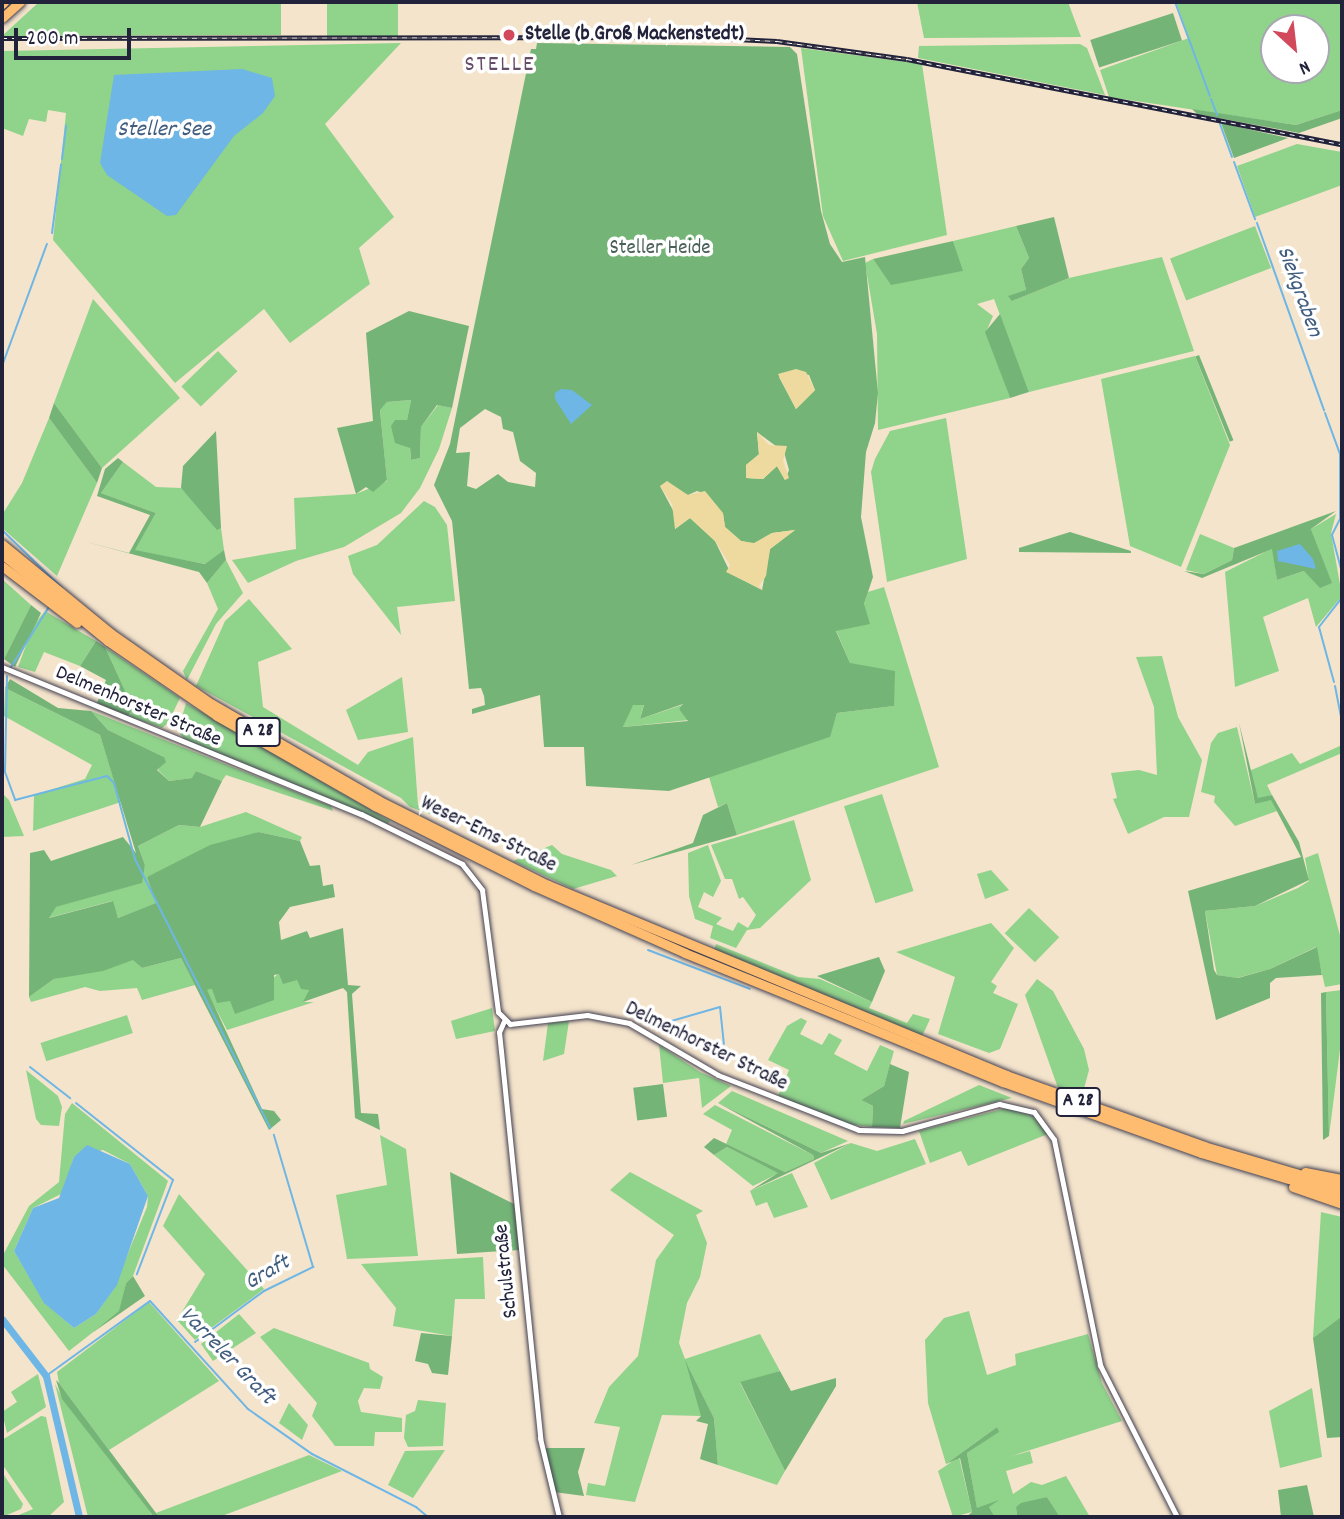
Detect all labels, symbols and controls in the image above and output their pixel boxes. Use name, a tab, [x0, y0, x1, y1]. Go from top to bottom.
scale bar	[18, 14, 135, 58]
north arrow	[1260, 14, 1330, 84]
place label: Stelle (b Groß Mackenstedt)	[525, 22, 744, 48]
text: 200 m	[27, 25, 78, 55]
marker: Stelle (b Groß Mackenstedt)	[499, 25, 519, 45]
district label: STELLE	[465, 52, 535, 80]
text: N	[1294, 52, 1314, 81]
water label: Steller See	[117, 117, 211, 145]
park label: Steller Heide	[609, 236, 711, 262]
water label: Siekgraben	[1269, 243, 1327, 341]
street label: Delmenhorster Straße	[51, 661, 225, 753]
road number: A 28	[235, 716, 281, 748]
street label: Weser-Ems-Straße	[416, 791, 560, 879]
street label: Delmenhorster Straße	[621, 997, 791, 1097]
road number: A 28	[1055, 1086, 1101, 1118]
street label: Schulstraße	[490, 1223, 524, 1319]
water label: Graft	[241, 1250, 295, 1298]
water label: Varreler Graft	[172, 1302, 280, 1412]

